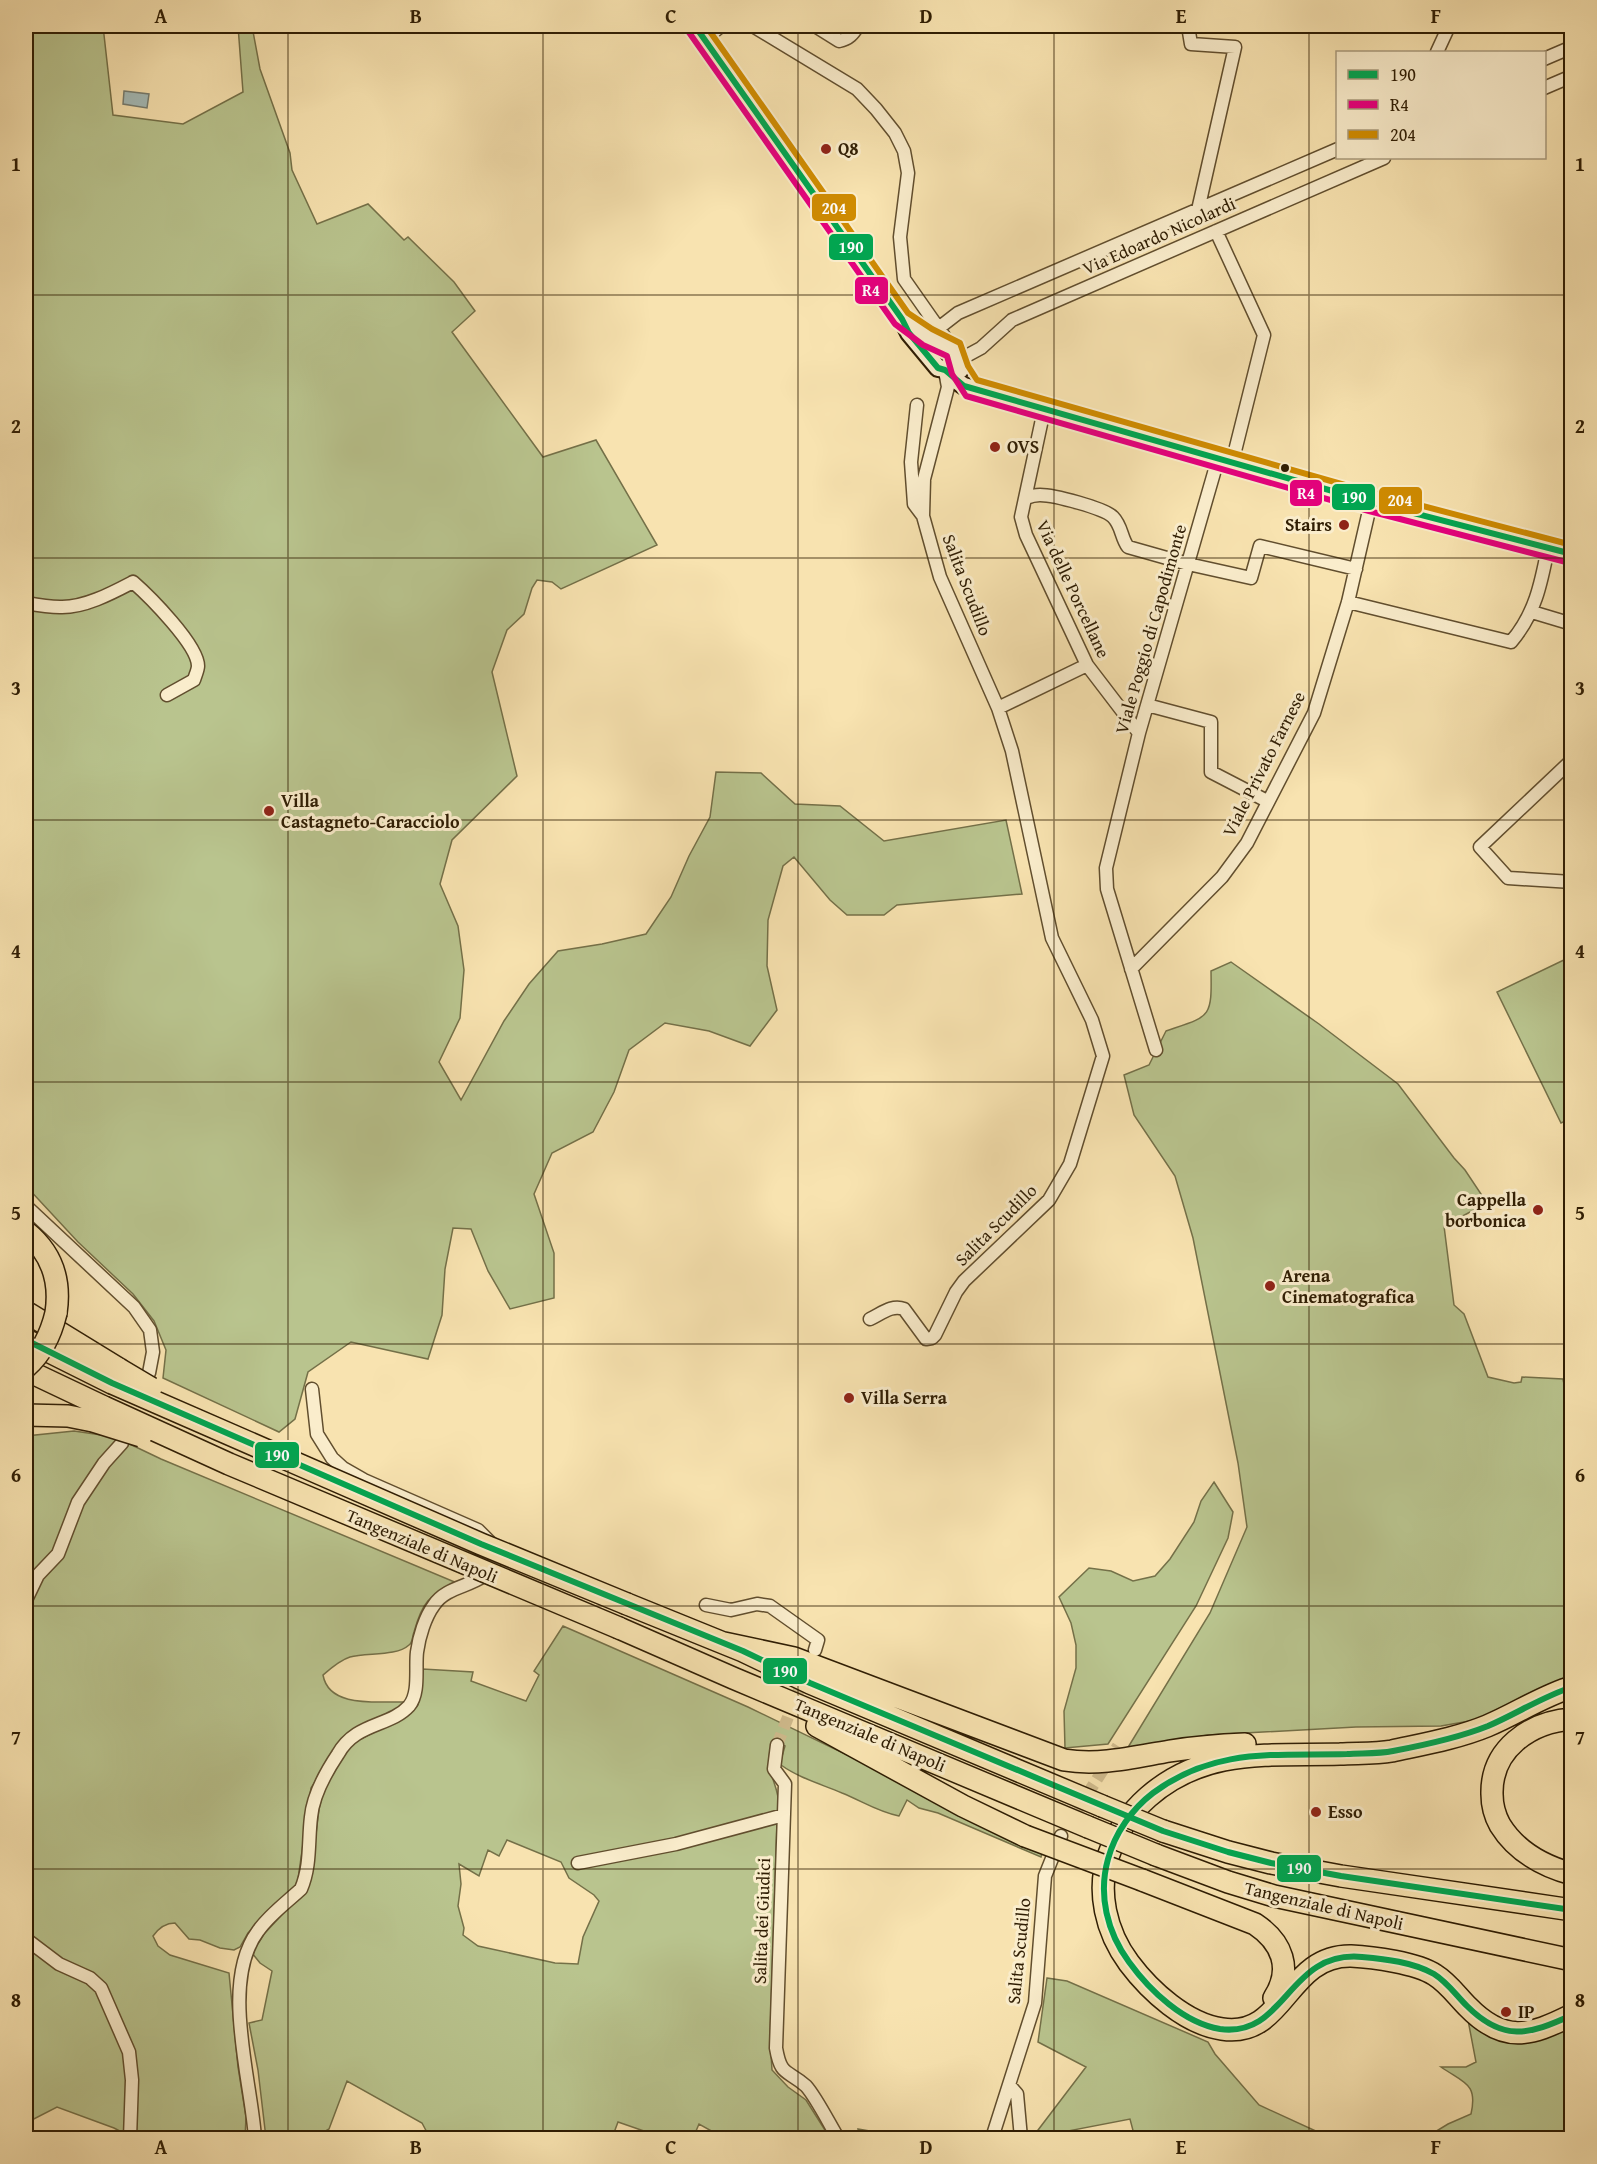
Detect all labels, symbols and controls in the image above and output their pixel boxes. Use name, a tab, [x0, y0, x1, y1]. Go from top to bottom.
text: A	[155, 1, 168, 30]
text: B	[410, 1, 422, 30]
text: C	[665, 1, 677, 30]
text: D	[919, 1, 933, 30]
text: E	[1176, 1, 1187, 30]
text: F	[1431, 1, 1441, 30]
legend	[1336, 51, 1546, 159]
text: 190	[1390, 61, 1416, 88]
text: R4	[1390, 91, 1409, 118]
text: 204	[1390, 121, 1416, 148]
place label: Q8	[838, 135, 859, 162]
marker: Q8	[819, 142, 833, 156]
text: 1	[11, 149, 21, 178]
text: 1	[1575, 149, 1585, 178]
street label: Via Edoardo Nicolardi	[1078, 190, 1240, 281]
line badge: 204	[811, 193, 857, 222]
text: 204	[822, 196, 846, 220]
line badge: 190	[828, 233, 874, 261]
text: 190	[839, 235, 863, 259]
line badge: R4	[854, 276, 889, 305]
text: R4	[862, 278, 880, 302]
text: 2	[11, 411, 21, 440]
text: 2	[1575, 411, 1585, 440]
place label: OVS	[1007, 433, 1039, 460]
marker: OVS	[988, 440, 1002, 454]
unlabelled marker	[1279, 462, 1291, 474]
line badge: R4	[1289, 479, 1323, 507]
text: R4	[1297, 481, 1315, 505]
line badge: 190	[1331, 483, 1376, 511]
text: 190	[1342, 485, 1366, 509]
line badge: 204	[1378, 486, 1423, 515]
text: 204	[1388, 488, 1412, 512]
place label: Stairs	[1285, 511, 1332, 538]
street label: Via delle Porcellane	[1030, 515, 1117, 662]
marker: Stairs	[1337, 518, 1351, 532]
street label: Viale Poggio di Capodimonte	[1108, 521, 1193, 737]
street label: Salita Scudillo	[936, 530, 999, 639]
text: 3	[11, 673, 21, 702]
text: 3	[1575, 673, 1585, 702]
street label: Viale Privato Farnese	[1215, 686, 1312, 841]
place label: Villa Castagneto-Caracciolo	[281, 787, 460, 835]
marker: Villa Castagneto-Caracciolo	[262, 804, 276, 818]
text: 4	[11, 936, 21, 965]
text: 4	[1575, 936, 1585, 965]
street label: Salita Scudillo	[948, 1177, 1043, 1272]
place label: Cappella borbonica	[1445, 1186, 1527, 1234]
text: 5	[11, 1198, 21, 1227]
text: 5	[1575, 1198, 1585, 1227]
marker: Cappella borbonica	[1531, 1203, 1545, 1217]
place label: Arena Cinematografica	[1282, 1262, 1415, 1310]
marker: Arena Cinematografica	[1263, 1279, 1277, 1293]
place label: Villa Serra	[861, 1384, 948, 1411]
marker: Villa Serra	[842, 1391, 856, 1405]
line badge: 190	[254, 1441, 300, 1469]
text: 190	[265, 1443, 289, 1467]
text: 6	[11, 1460, 21, 1489]
text: 6	[1575, 1460, 1585, 1489]
street label: Tangenziale di Napoli	[342, 1501, 502, 1590]
line badge: 190	[762, 1657, 808, 1685]
text: 190	[773, 1659, 797, 1683]
street label: Tangenziale di Napoli	[790, 1690, 950, 1779]
text: 7	[11, 1722, 21, 1751]
text: 7	[1575, 1722, 1585, 1751]
place label: Esso	[1328, 1798, 1363, 1825]
marker: Esso	[1309, 1805, 1323, 1819]
line badge: 190	[1276, 1854, 1322, 1883]
text: 190	[1287, 1856, 1311, 1880]
street label: Salita dei Giudici	[746, 1857, 777, 1985]
street label: Tangenziale di Napoli	[1242, 1874, 1406, 1937]
street label: Salita Scudillo	[999, 1896, 1038, 2005]
text: 8	[11, 1985, 21, 2014]
text: 8	[1575, 1985, 1585, 2014]
place label: IP	[1518, 1998, 1535, 2025]
marker: IP	[1499, 2005, 1513, 2019]
text: A	[155, 2132, 168, 2161]
text: B	[410, 2132, 422, 2161]
text: C	[665, 2132, 677, 2161]
text: D	[919, 2132, 933, 2161]
text: E	[1176, 2132, 1187, 2161]
text: F	[1431, 2132, 1441, 2161]

